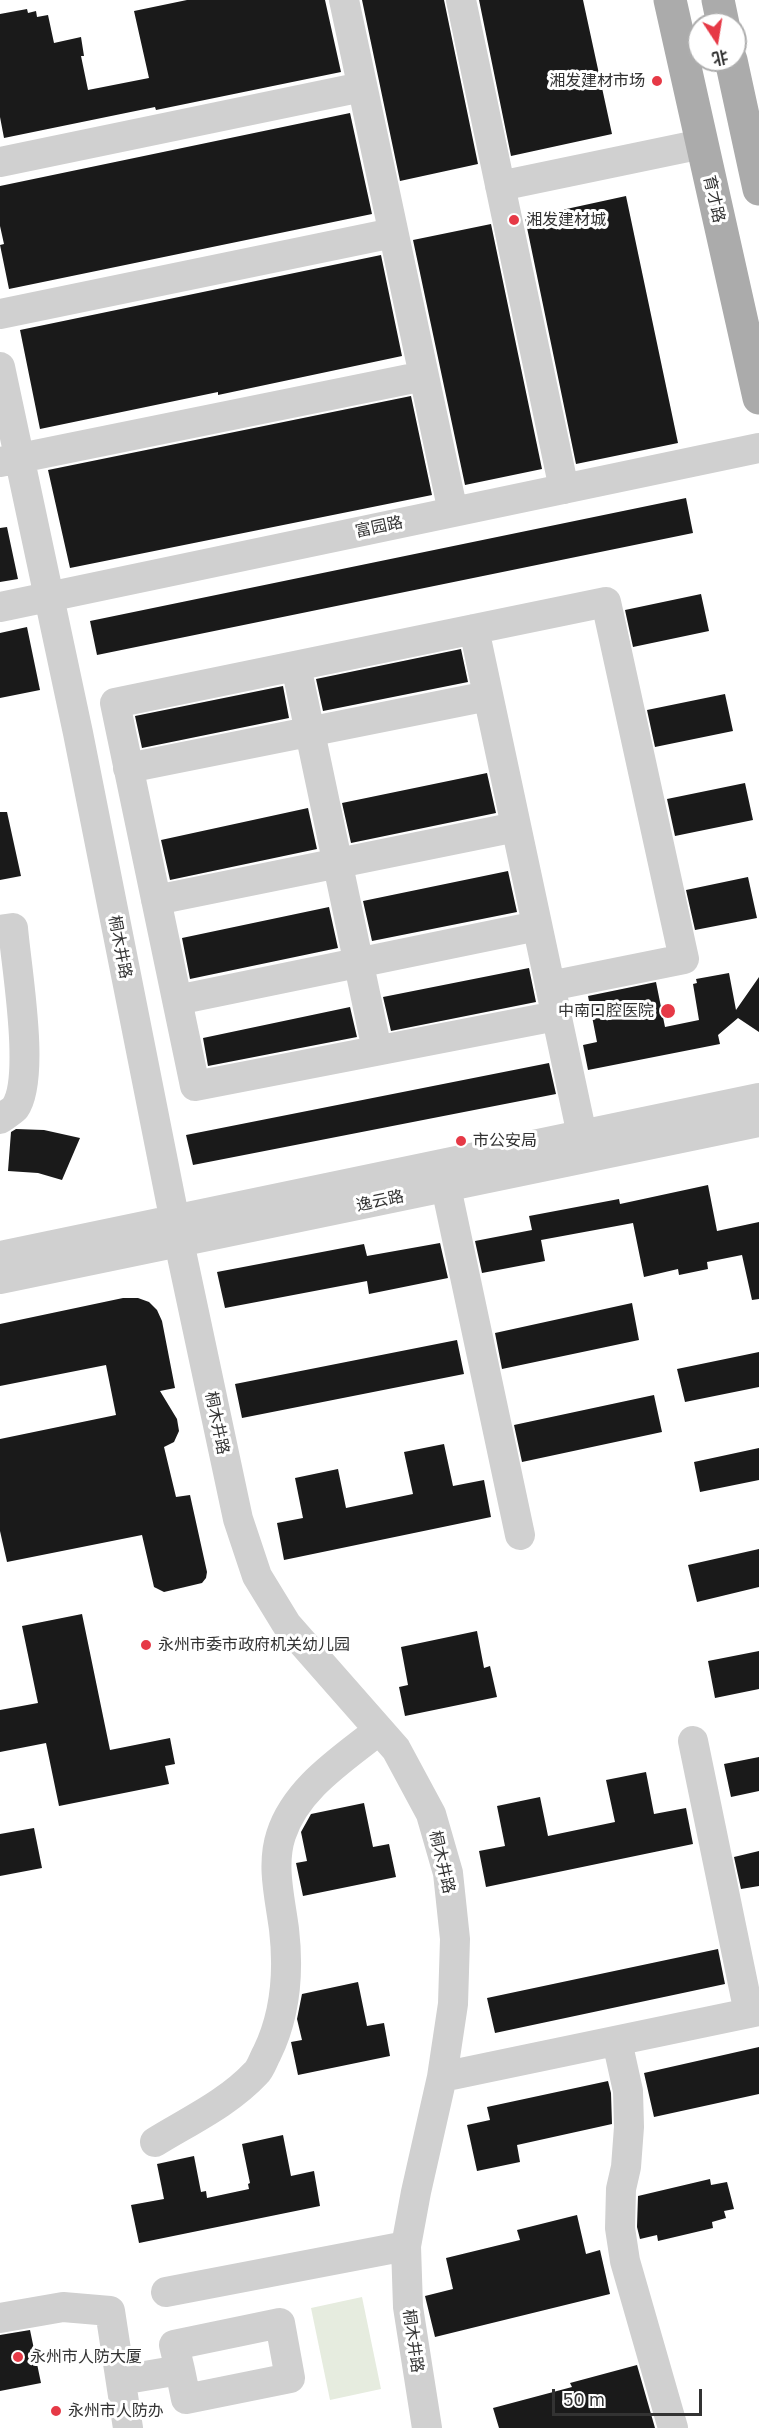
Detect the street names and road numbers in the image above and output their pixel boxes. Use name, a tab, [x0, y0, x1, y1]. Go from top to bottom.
street label: 育才路	[699, 173, 729, 225]
street label: 富园路	[354, 513, 404, 541]
street label: 桐木井路	[104, 914, 136, 980]
street label: 逸云路	[355, 1187, 405, 1215]
street label: 桐木井路	[201, 1390, 233, 1456]
street label: 桐木井路	[425, 1829, 459, 1895]
street label: 桐木井路	[399, 2308, 427, 2374]

